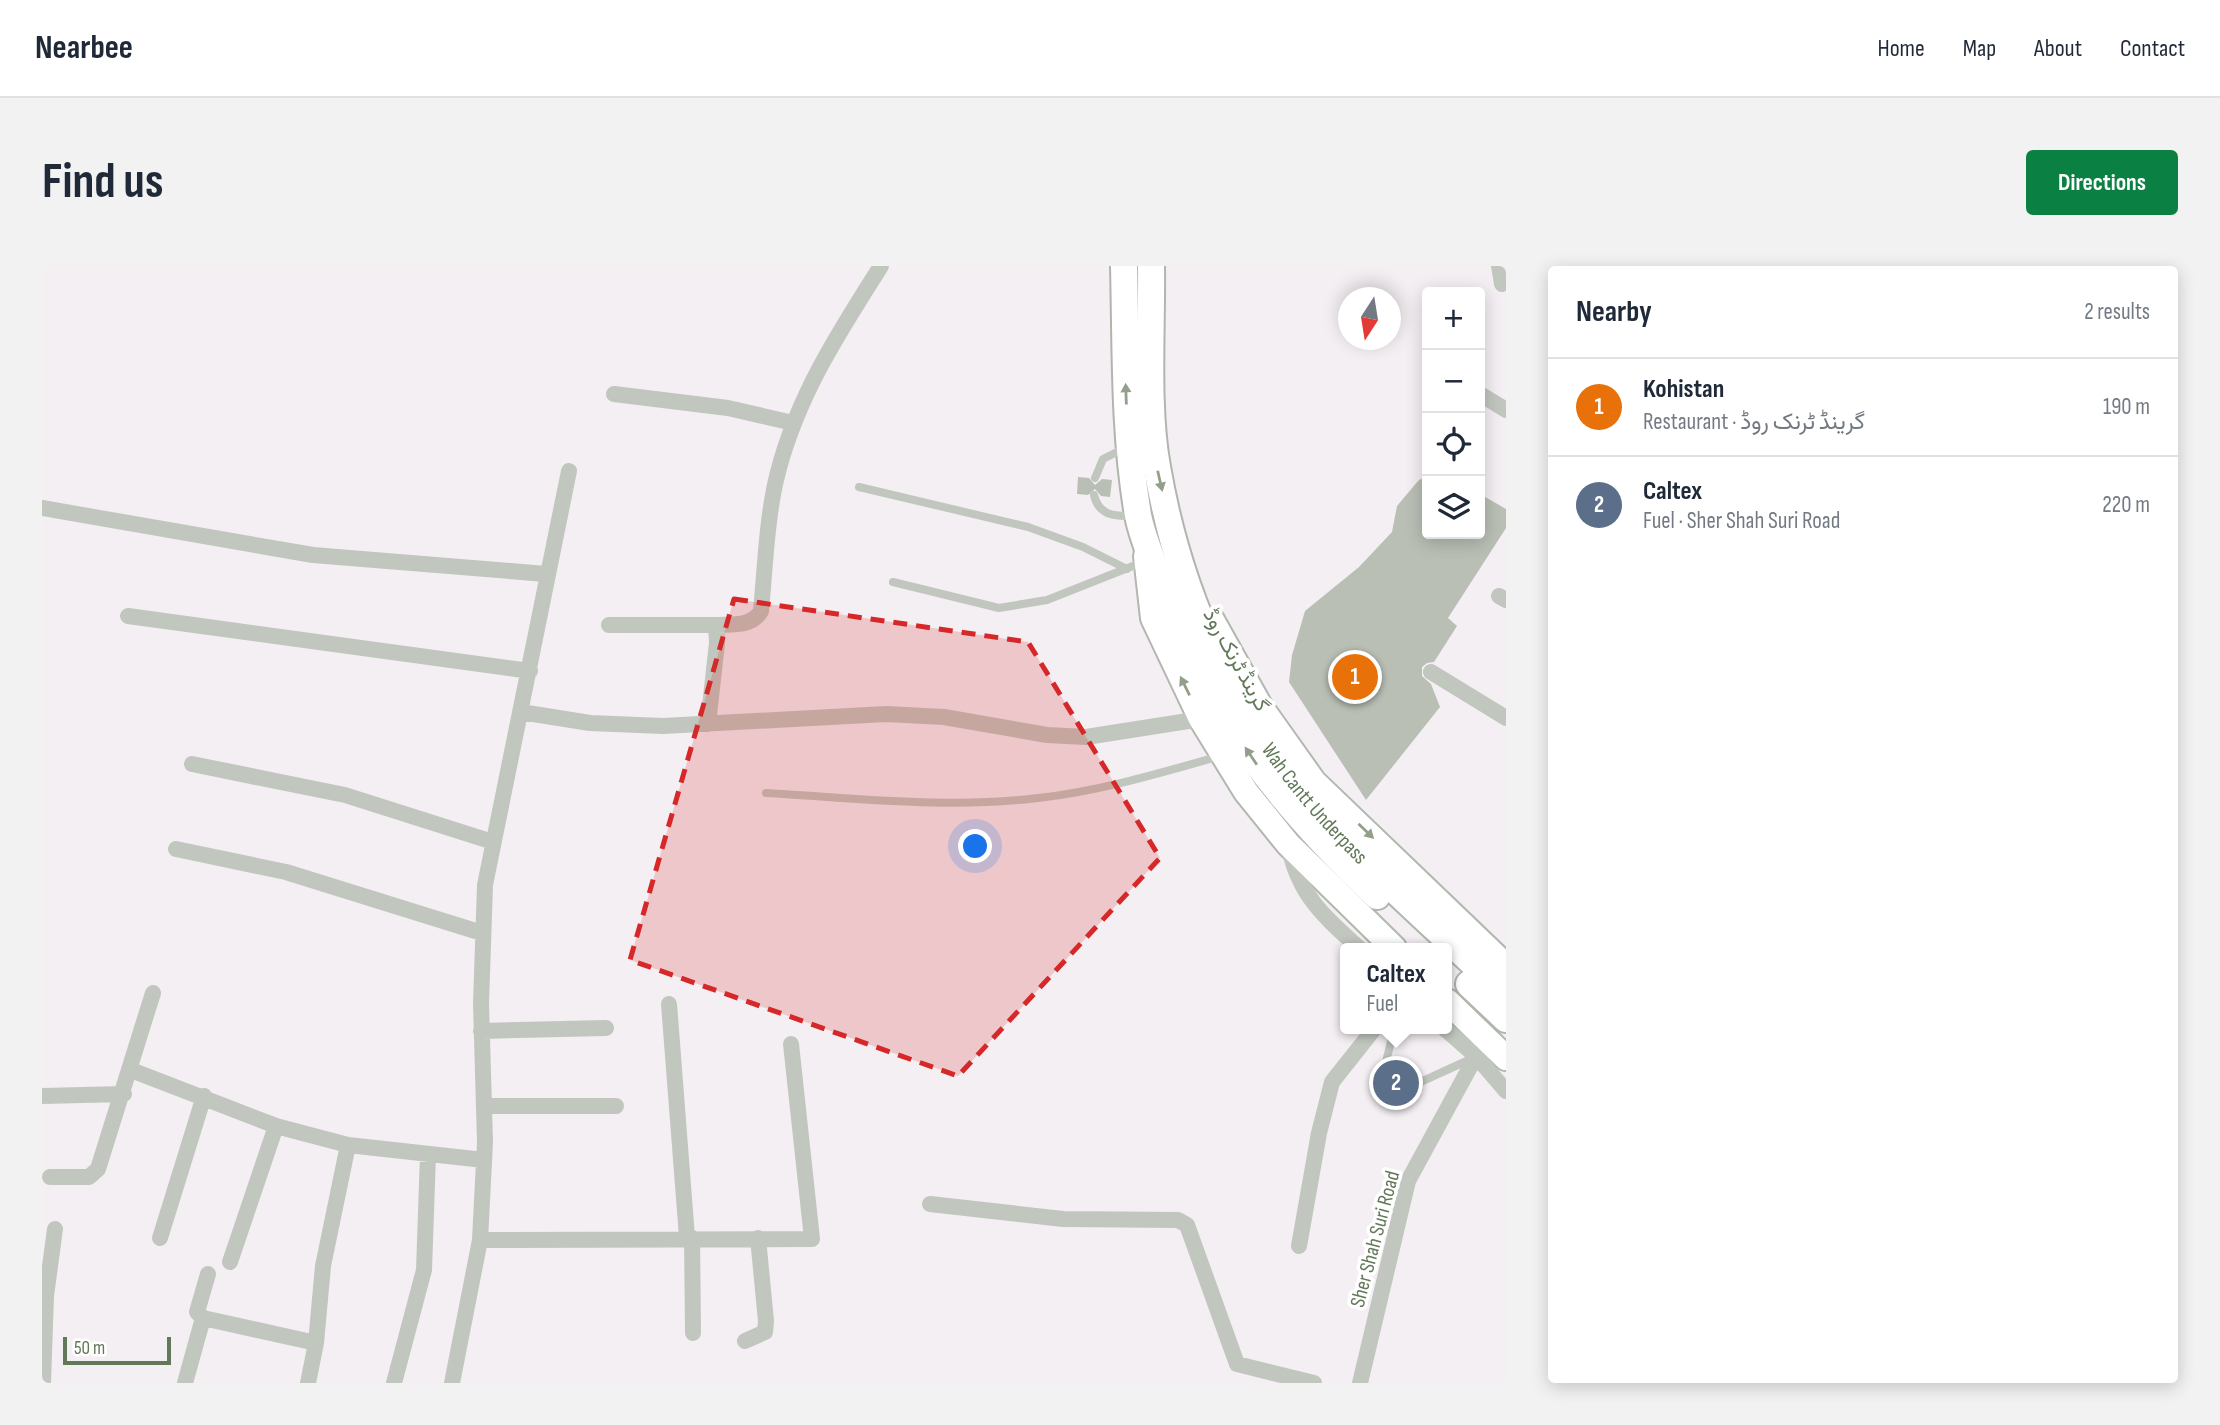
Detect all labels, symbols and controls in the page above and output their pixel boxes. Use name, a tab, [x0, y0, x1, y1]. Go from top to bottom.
text: Nearbee	[35, 28, 133, 68]
text: Home	[1877, 34, 1925, 63]
text: Map	[1963, 34, 1996, 63]
text: About	[2034, 34, 2082, 63]
text: Contact	[2120, 34, 2185, 63]
button: Directions	[2026, 150, 2178, 215]
text: Find us	[42, 153, 164, 212]
north arrow	[1338, 287, 1401, 350]
map controls	[1422, 287, 1485, 539]
button: +	[1422, 287, 1485, 350]
text: Nearby	[1576, 294, 1652, 330]
text: 2 results	[2084, 298, 2150, 326]
button: −	[1422, 350, 1485, 413]
text: Kohistan	[1643, 374, 1724, 405]
one-way arrow	[1121, 383, 1132, 405]
text: 1	[1594, 393, 1604, 421]
text: 190 m	[2103, 393, 2150, 421]
text: Restaurant · گرینڈ ٹرنک روڈ	[1643, 408, 1865, 436]
button: locate	[1422, 413, 1485, 476]
one-way arrow	[1154, 470, 1165, 492]
button: layers	[1422, 476, 1485, 539]
text: Caltex	[1643, 476, 1702, 507]
text: 2	[1594, 491, 1604, 519]
text: 220 m	[2102, 491, 2150, 519]
text: Fuel · Sher Shah Suri Road	[1643, 507, 1840, 535]
street label: گرینڈ ٹرنک روڈ	[1197, 604, 1275, 716]
pin: 1	[1332, 651, 1378, 703]
one-way arrow	[1179, 676, 1190, 696]
street label: Wah Cantt Underpass	[1256, 738, 1373, 869]
one-way arrow	[1244, 747, 1258, 765]
one-way arrow	[1357, 823, 1374, 839]
your location	[958, 829, 992, 863]
popup	[1340, 943, 1452, 1034]
text: Caltex	[1366, 959, 1426, 990]
text: Fuel	[1366, 990, 1398, 1018]
pin: 2	[1373, 1057, 1419, 1109]
street label: Sher Shah Suri Road	[1345, 1168, 1405, 1310]
scale bar	[63, 1334, 172, 1366]
text: 50 m	[74, 1337, 105, 1360]

